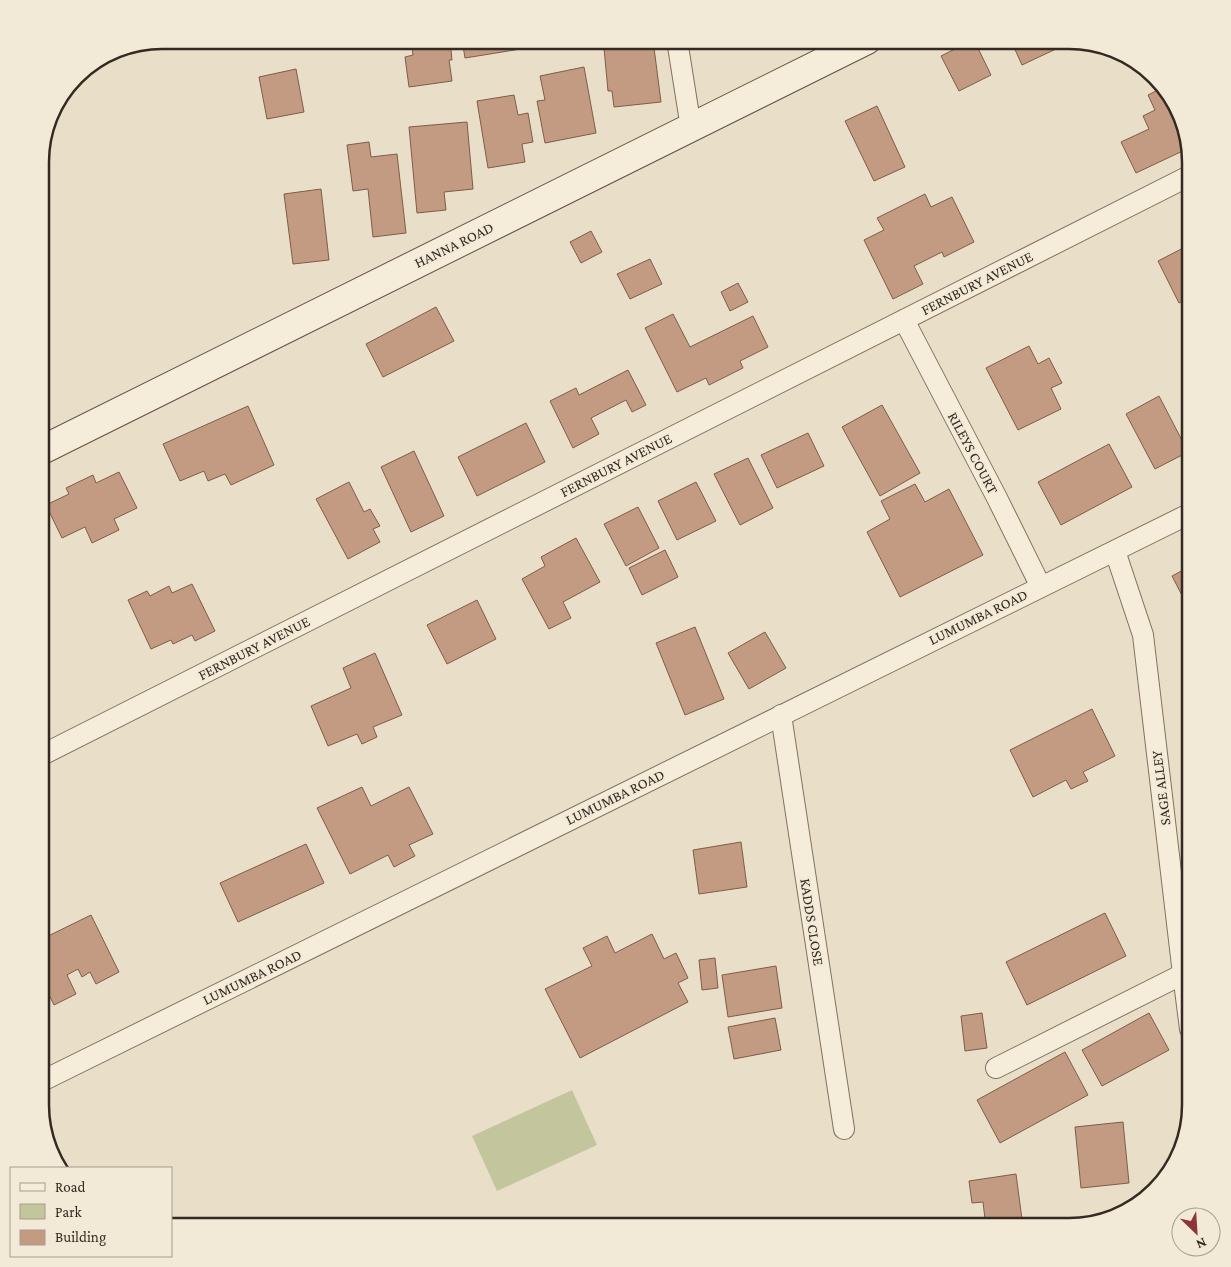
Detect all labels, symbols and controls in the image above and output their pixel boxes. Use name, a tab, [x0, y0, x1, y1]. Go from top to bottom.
street label: HANNA ROAD	[412, 219, 496, 271]
street label: FERNBURY AVENUE	[919, 248, 1035, 318]
street label: RILEYS COURT	[945, 409, 1001, 497]
street label: FERNBURY AVENUE	[558, 430, 674, 500]
street label: LUMUMBA ROAD	[926, 586, 1030, 648]
street label: FERNBURY AVENUE	[196, 613, 312, 683]
street label: SAGE ALLEY	[1148, 750, 1174, 826]
street label: LUMUMBA ROAD	[563, 766, 667, 828]
street label: KADDS CLOSE	[797, 877, 827, 967]
street label: LUMUMBA ROAD	[200, 946, 304, 1008]
legend	[10, 1167, 172, 1257]
text: Road	[55, 1179, 86, 1195]
text: Park	[55, 1204, 82, 1220]
north arrow	[1171, 1207, 1221, 1257]
text: Building	[55, 1229, 106, 1246]
text: N	[1193, 1235, 1209, 1253]

